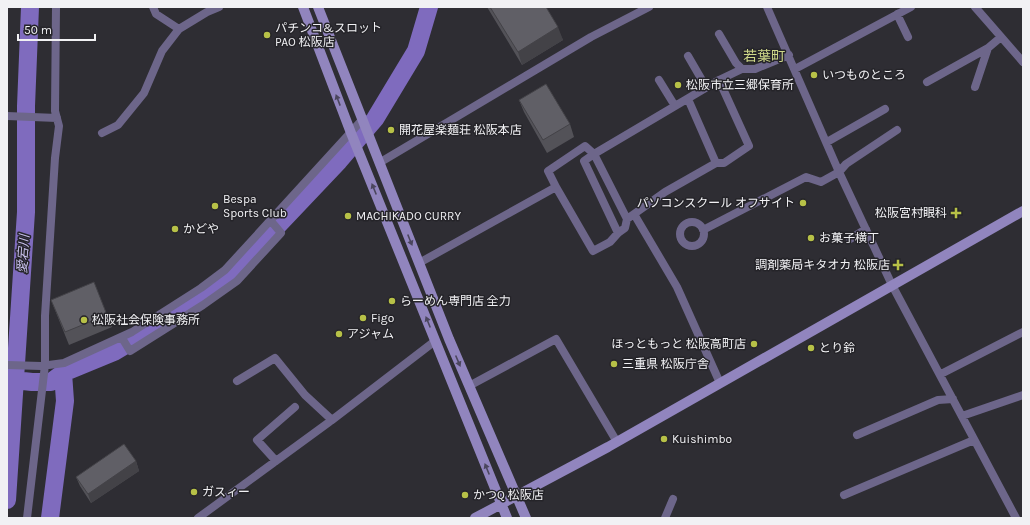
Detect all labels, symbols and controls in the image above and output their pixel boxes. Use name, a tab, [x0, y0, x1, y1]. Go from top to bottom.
scale bar	[18, 16, 95, 42]
place label: パチンコ&スロット PAO 松阪店	[275, 21, 382, 49]
text: 50 m	[24, 23, 52, 37]
marker: パチンコ&スロット PAO 松阪店	[262, 30, 272, 40]
district label: 若葉町	[743, 48, 785, 65]
place label: いつものところ	[822, 68, 906, 82]
marker: いつものところ	[809, 70, 819, 80]
place label: 松阪市立三郷保育所	[686, 78, 794, 92]
marker: 松阪市立三郷保育所	[673, 80, 683, 90]
one-way arrow	[335, 93, 341, 105]
place label: 開花屋楽麺荘 松阪本店	[399, 123, 522, 137]
marker: 開花屋楽麺荘 松阪本店	[386, 125, 396, 135]
one-way arrow	[371, 183, 377, 194]
place label: Bespa Sports Club	[223, 192, 287, 220]
place label: パソコンスクール オフサイト	[636, 196, 795, 210]
marker: パソコンスクール オフサイト	[798, 198, 808, 208]
marker: Bespa Sports Club	[210, 201, 220, 211]
place label: 松阪宮村眼科	[875, 206, 947, 220]
marker: 松阪宮村眼科	[950, 207, 962, 219]
place label: MACHIKADO CURRY	[356, 209, 461, 223]
marker: MACHIKADO CURRY	[343, 211, 353, 221]
place label: かどや	[183, 222, 219, 236]
marker: かどや	[170, 224, 180, 234]
place label: お菓子横丁	[819, 231, 879, 245]
water label: 愛宕川	[14, 232, 32, 274]
marker: お菓子横丁	[806, 233, 816, 243]
one-way arrow	[407, 235, 413, 247]
place label: 調剤薬局キタオカ 松阪店	[755, 258, 890, 272]
marker: 調剤薬局キタオカ 松阪店	[893, 260, 903, 270]
place label: らーめん専門店 全力	[400, 294, 511, 308]
marker: らーめん専門店 全力	[387, 296, 397, 306]
place label: Figo	[371, 311, 394, 325]
place label: 松阪社会保険事務所	[92, 313, 200, 327]
marker: Figo	[358, 313, 368, 323]
marker: 松阪社会保険事務所	[79, 315, 89, 325]
one-way arrow	[425, 317, 431, 328]
place label: アジャム	[347, 327, 394, 341]
marker: アジャム	[334, 329, 344, 339]
place label: ほっともっと 松阪高町店	[611, 337, 746, 351]
marker: ほっともっと 松阪高町店	[749, 339, 759, 349]
place label: とり鈴	[819, 341, 855, 355]
marker: とり鈴	[806, 343, 816, 353]
one-way arrow	[455, 356, 461, 367]
place label: 三重県 松阪庁舎	[622, 357, 709, 371]
marker: 三重県 松阪庁舎	[609, 359, 619, 369]
place label: Kuishimbo	[672, 432, 732, 446]
marker: Kuishimbo	[659, 434, 669, 444]
one-way arrow	[484, 463, 490, 474]
place label: ガスィー	[202, 485, 250, 499]
marker: ガスィー	[189, 487, 199, 497]
place label: かつQ 松阪店	[473, 488, 544, 502]
marker: かつQ 松阪店	[460, 490, 470, 500]

